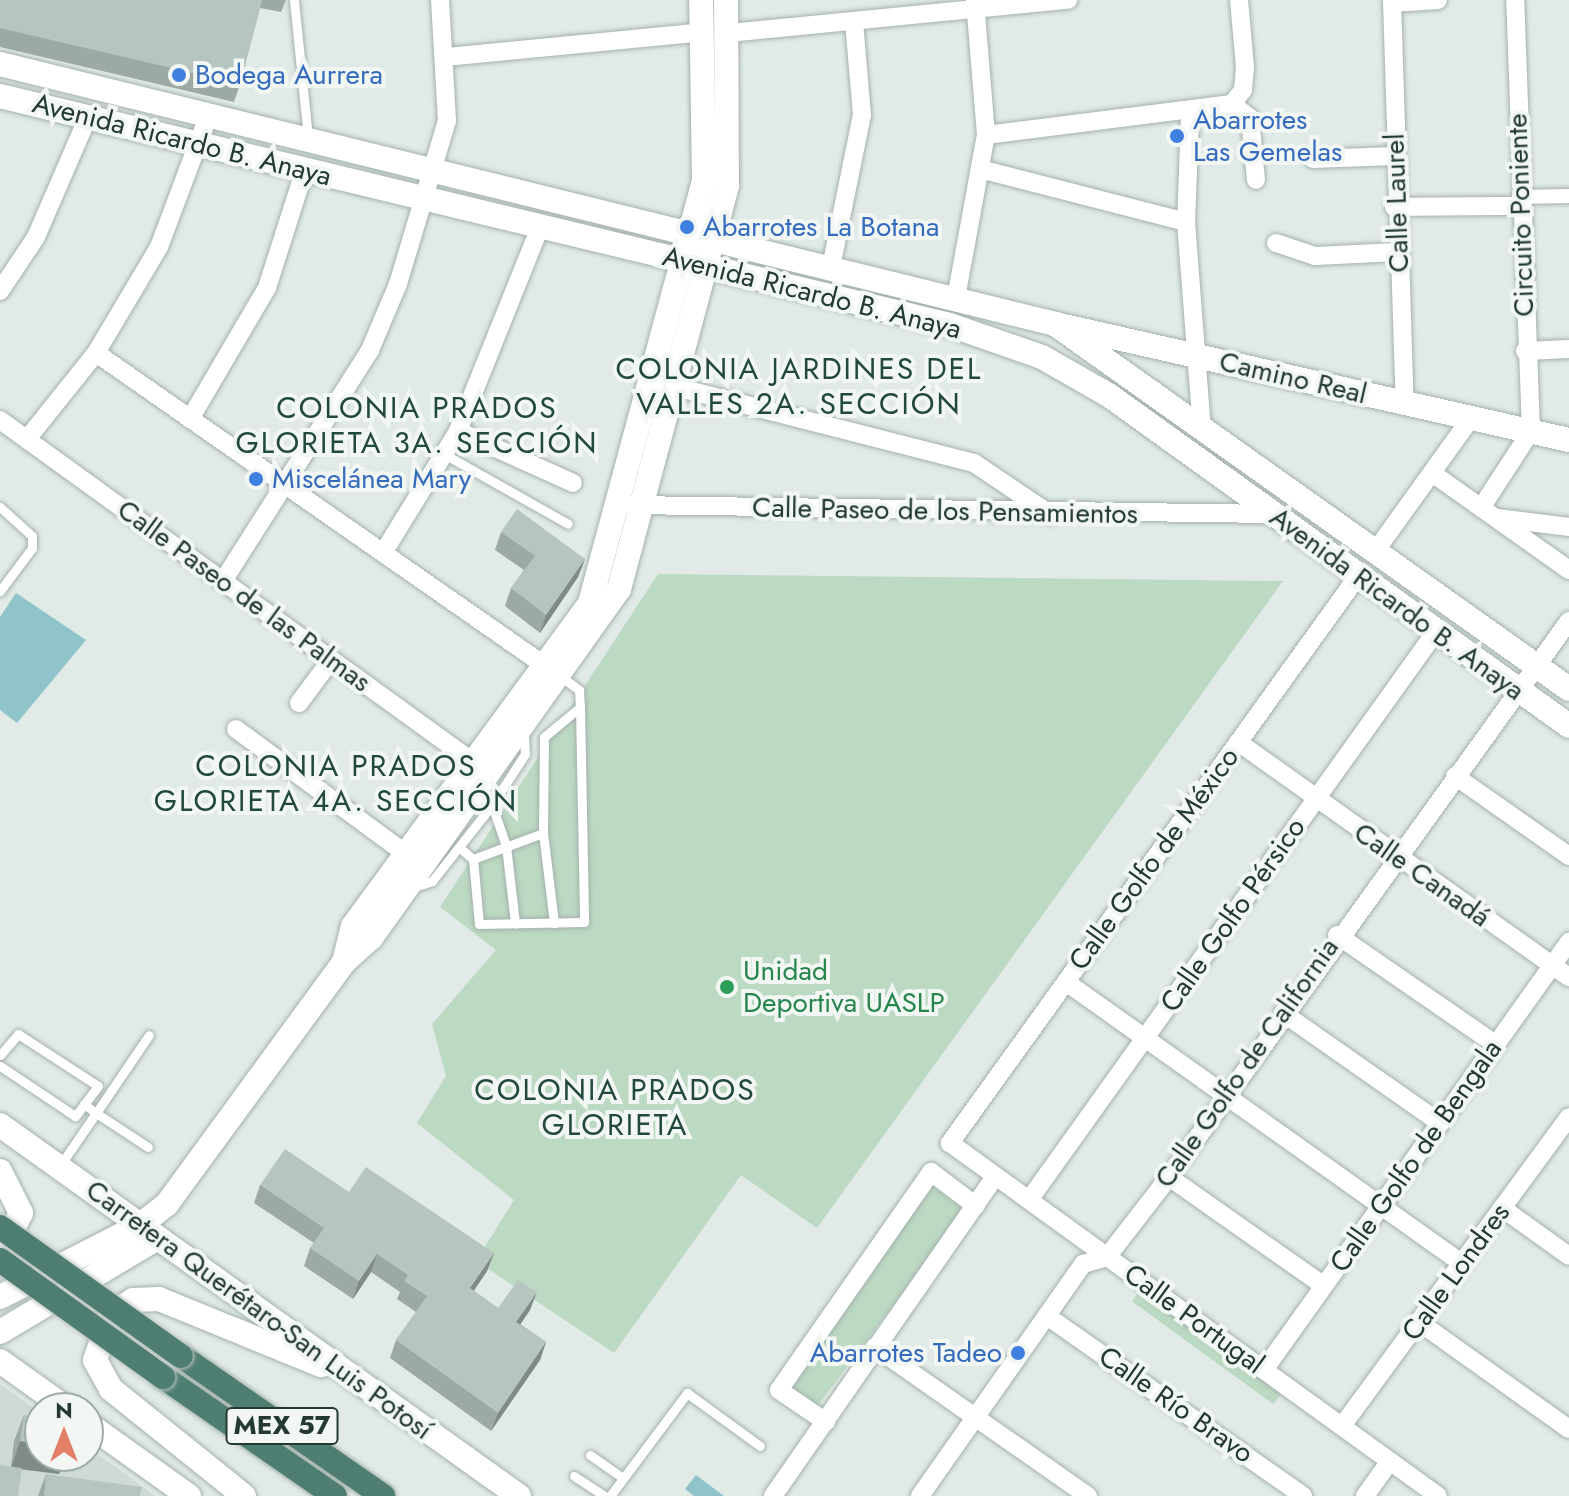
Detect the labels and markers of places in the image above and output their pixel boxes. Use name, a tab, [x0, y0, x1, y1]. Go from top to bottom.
place label: Bodega Aurrera	[195, 58, 383, 92]
marker: Bodega Aurrera	[170, 66, 188, 84]
place label: Abarrotes Las Gemelas	[1193, 103, 1342, 169]
marker: Abarrotes Las Gemelas	[1168, 127, 1186, 145]
place label: Abarrotes La Botana	[703, 210, 940, 244]
marker: Abarrotes La Botana	[678, 218, 696, 236]
place label: Miscelánea Mary	[272, 462, 471, 496]
marker: Miscelánea Mary	[247, 470, 265, 488]
place label: Unidad Deportiva UASLP	[743, 954, 945, 1020]
marker: Unidad Deportiva UASLP	[718, 978, 736, 996]
place label: Abarrotes Tadeo	[810, 1336, 1002, 1370]
marker: Abarrotes Tadeo	[1009, 1344, 1027, 1362]

